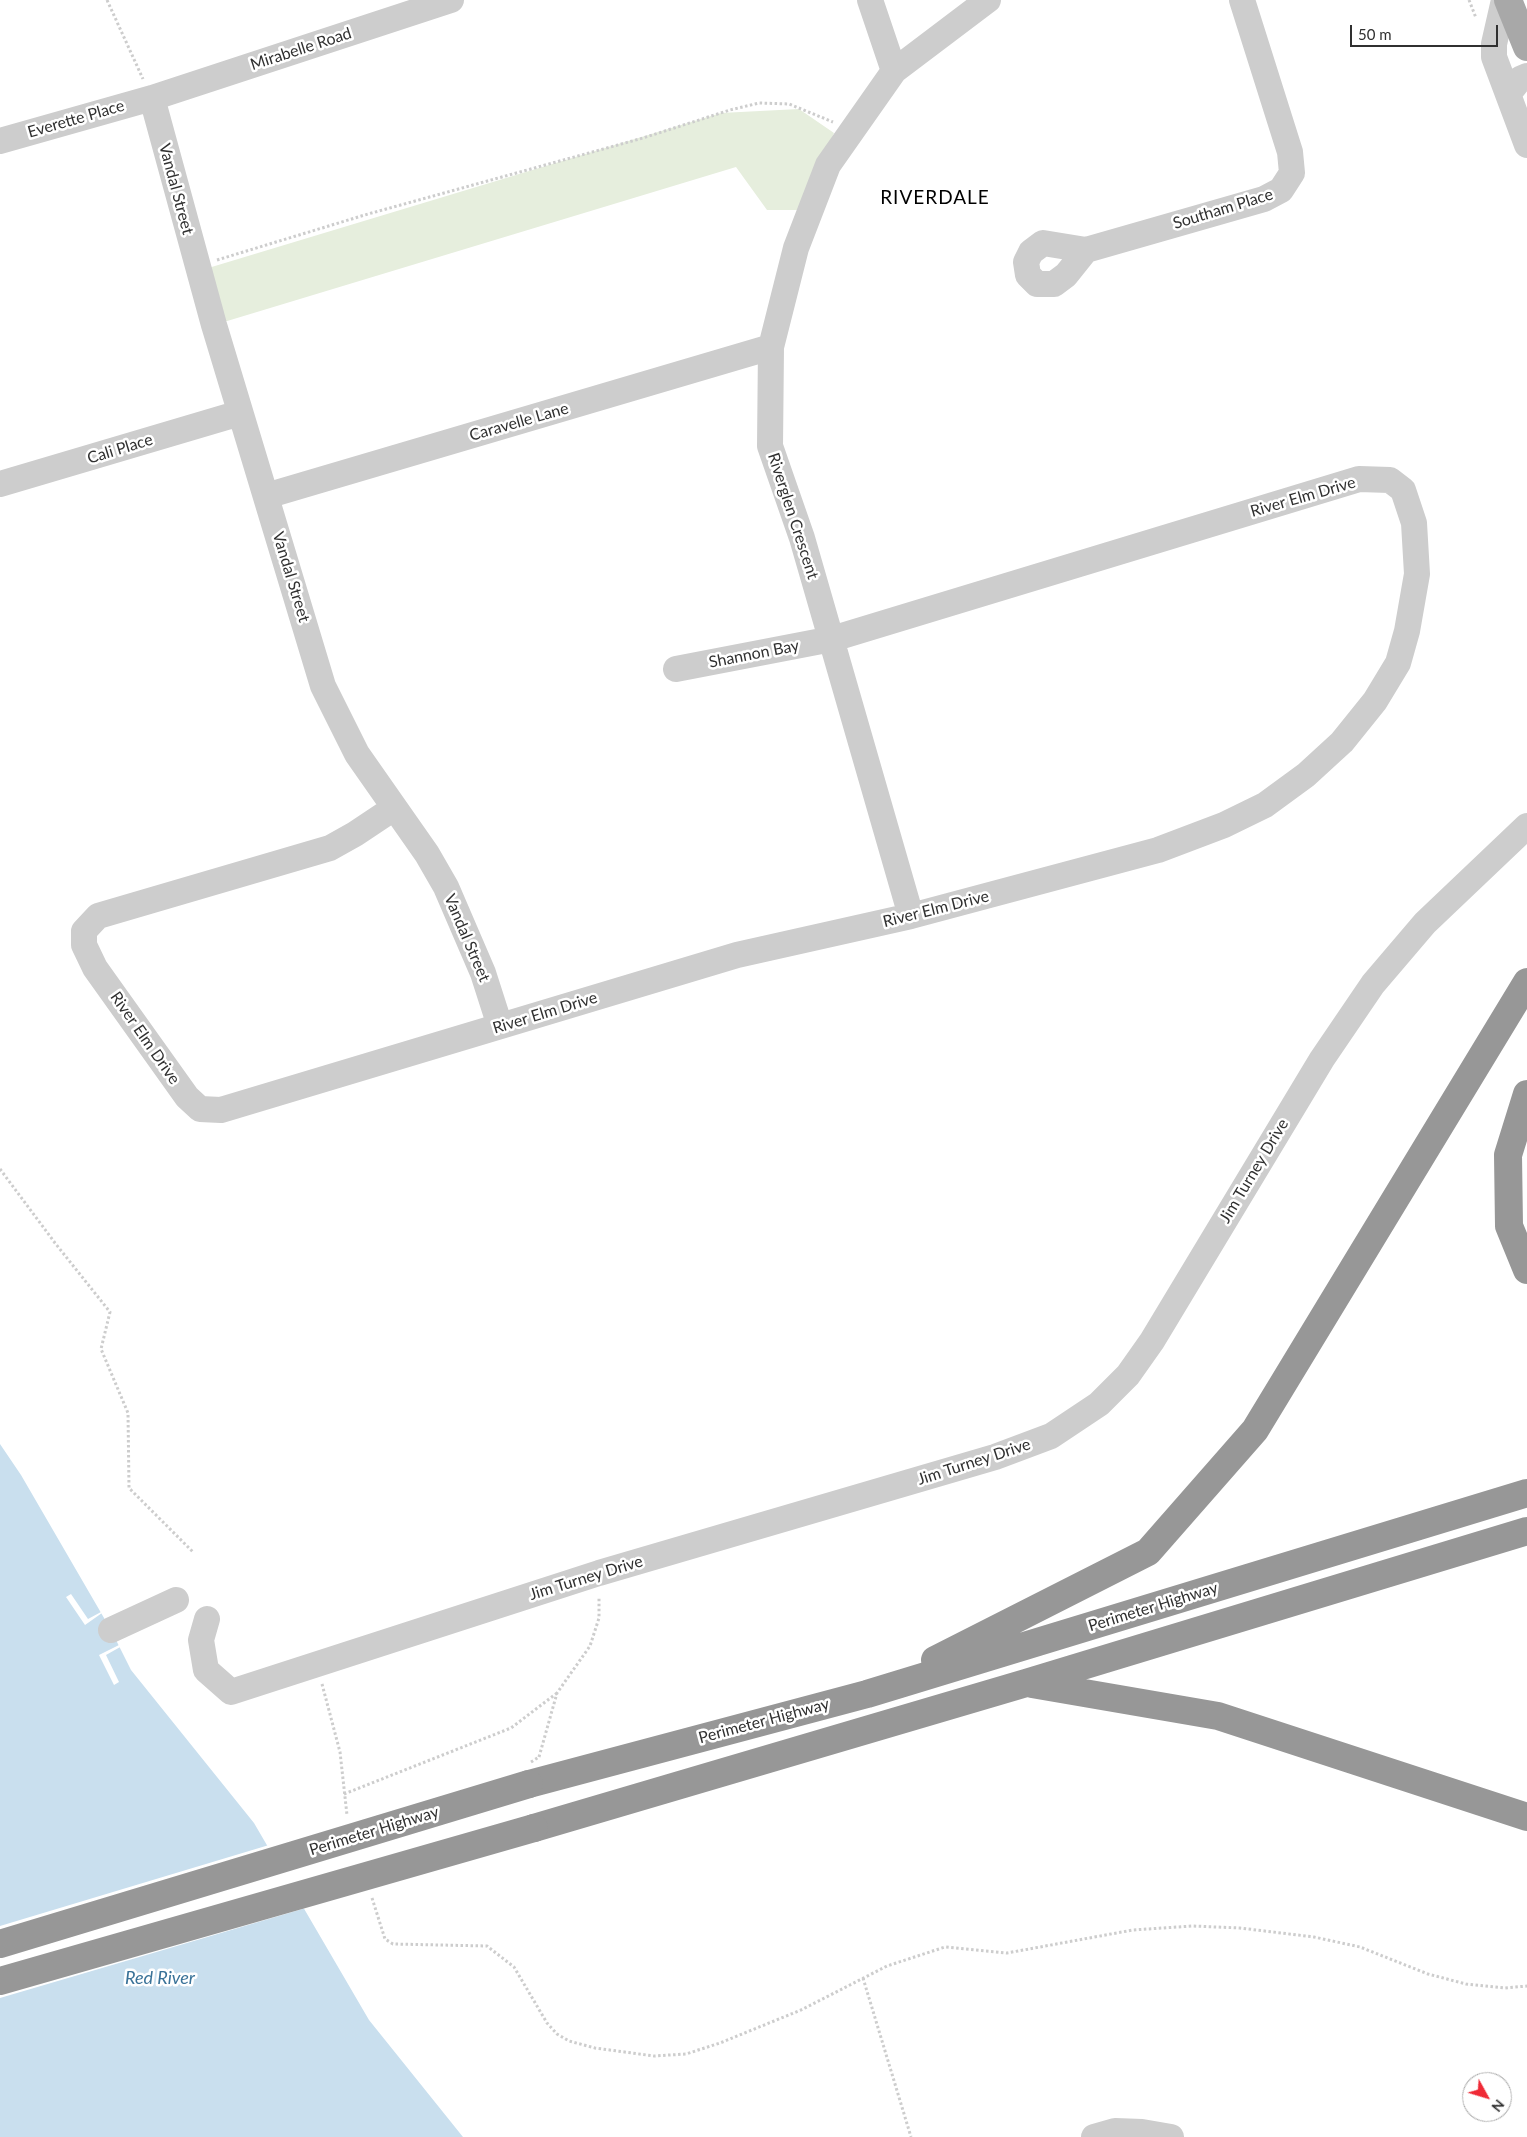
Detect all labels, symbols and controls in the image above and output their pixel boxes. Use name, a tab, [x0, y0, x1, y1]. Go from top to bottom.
scale bar	[1352, 15, 1500, 47]
street label: Mirabelle Road	[248, 24, 354, 74]
text: 50 m	[1358, 25, 1392, 43]
street label: Everette Place	[25, 96, 127, 142]
street label: Vandal Street	[155, 141, 197, 237]
street label: Southam Place	[1171, 185, 1275, 233]
district label: RIVERDALE	[879, 187, 991, 209]
street label: Caravelle Lane	[467, 399, 571, 445]
street label: Cali Place	[85, 430, 155, 468]
street label: Riverglen Crescent	[764, 451, 822, 581]
street label: River Elm Drive	[1248, 473, 1358, 521]
street label: Vandal Street	[268, 530, 314, 624]
street label: Shannon Bay	[707, 636, 801, 672]
street label: River Elm Drive	[881, 887, 991, 931]
street label: Vandal Street	[440, 891, 494, 985]
street label: River Elm Drive	[106, 988, 184, 1088]
street label: River Elm Drive	[490, 988, 600, 1038]
street label: Jim Turney Drive	[1215, 1116, 1293, 1226]
street label: Jim Turney Drive	[915, 1435, 1033, 1489]
street label: Jim Turney Drive	[527, 1552, 645, 1604]
street label: Perimeter Highway	[1086, 1578, 1220, 1636]
street label: Perimeter Highway	[697, 1694, 831, 1748]
street label: Perimeter Highway	[307, 1802, 441, 1860]
water label: Red River	[125, 1967, 195, 1989]
north arrow	[1462, 2072, 1512, 2122]
text: N	[1488, 2097, 1508, 2116]

